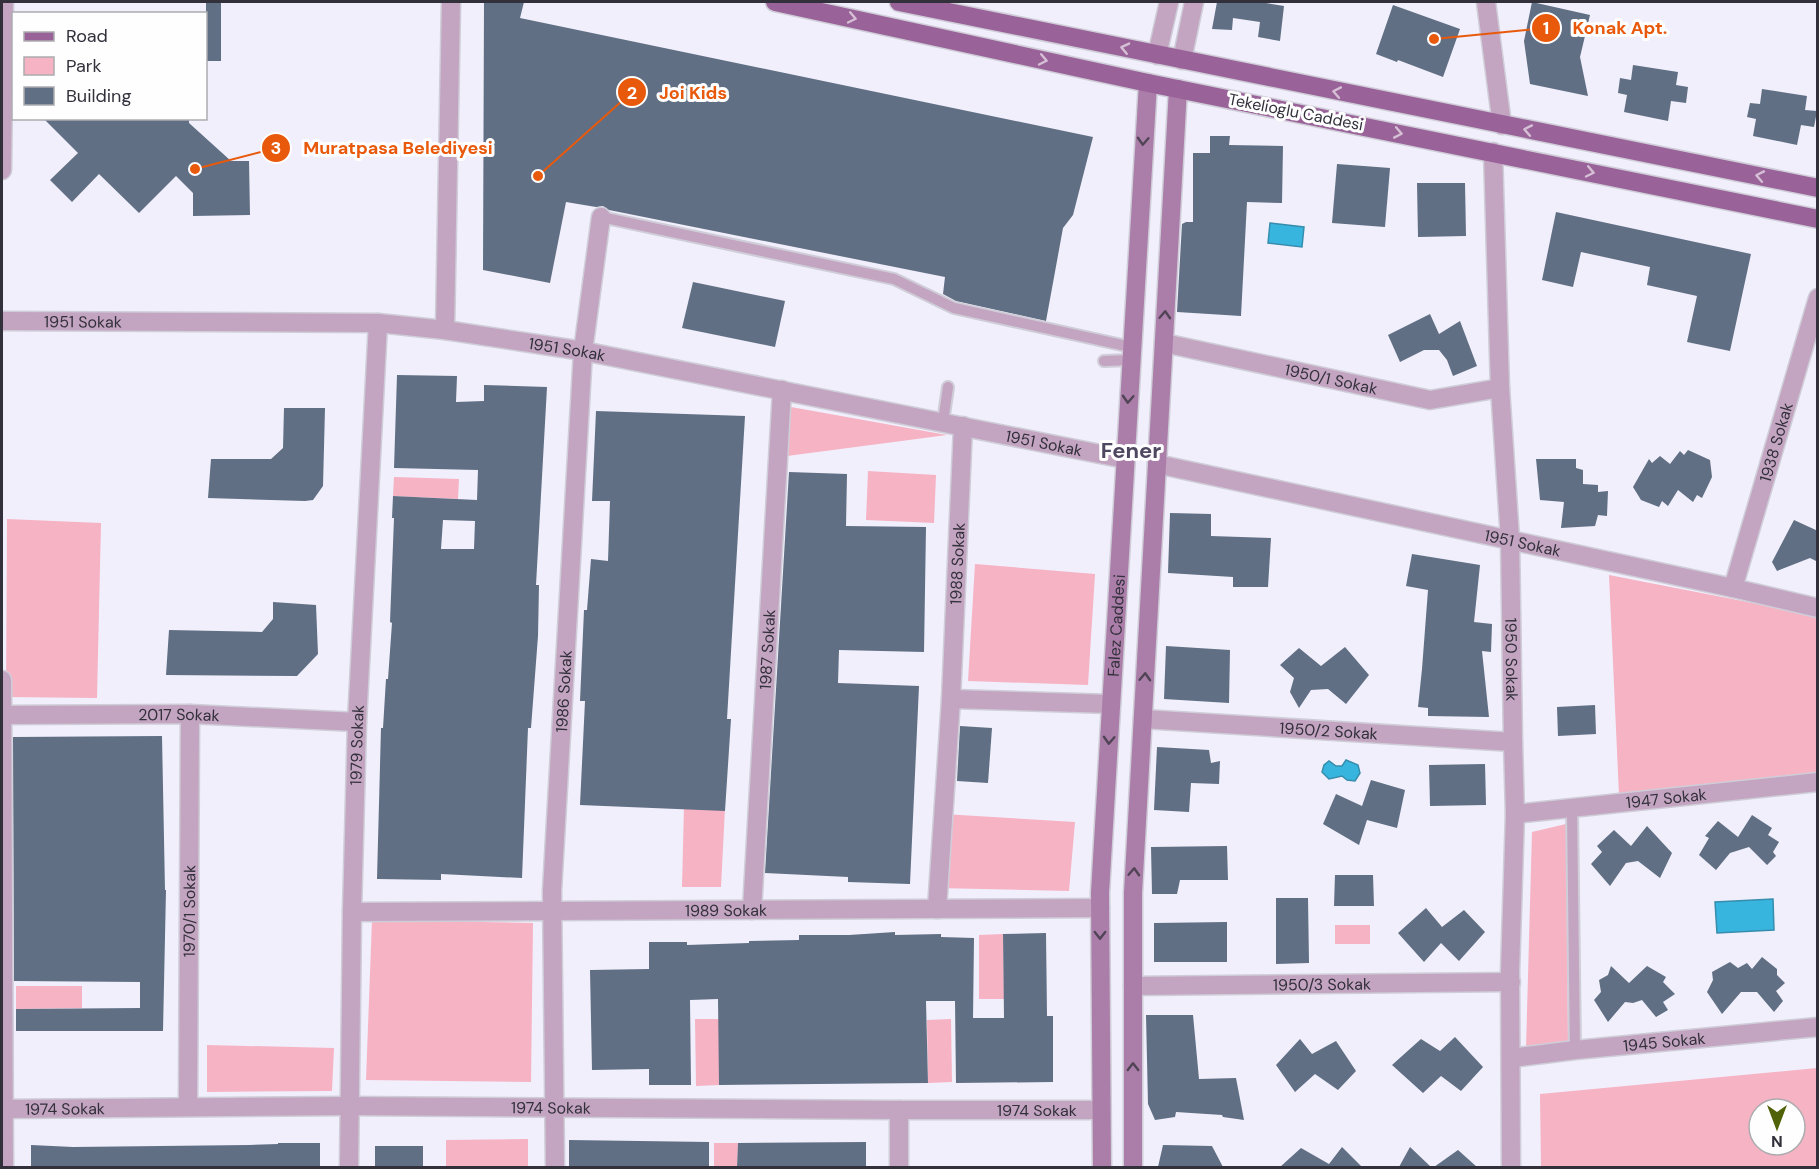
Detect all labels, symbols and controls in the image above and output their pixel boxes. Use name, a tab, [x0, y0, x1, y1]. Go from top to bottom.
callout: Konak Apt.	[1531, 10, 1680, 46]
one-way arrow	[847, 11, 857, 24]
legend	[12, 12, 207, 120]
text: 1	[1543, 16, 1549, 40]
text: Konak Apt.	[1573, 16, 1667, 40]
text: Road	[66, 24, 108, 48]
one-way arrow	[1120, 42, 1130, 55]
one-way arrow	[1038, 53, 1048, 66]
text: Park	[66, 54, 102, 78]
callout: Joi Kids	[617, 74, 739, 110]
text: 2	[627, 81, 637, 105]
text: Joi Kids	[659, 81, 727, 105]
text: Building	[66, 84, 131, 108]
one-way arrow	[1332, 86, 1342, 99]
street label: Tekelioglu Caddesi	[1227, 89, 1365, 135]
one-way arrow	[1523, 124, 1533, 137]
one-way arrow	[1393, 126, 1403, 139]
callout: Muratpasa Belediyesi	[261, 130, 504, 166]
text: 3	[271, 136, 281, 160]
text: Muratpasa Belediyesi	[303, 136, 493, 160]
one-way arrow	[1137, 136, 1150, 145]
one-way arrow	[1584, 164, 1594, 177]
one-way arrow	[1755, 171, 1765, 184]
one-way arrow	[1159, 310, 1172, 319]
street label: 1951 Sokak	[44, 311, 122, 332]
street label: 1951 Sokak	[527, 332, 607, 366]
street label: 1950/1 Sokak	[1283, 359, 1379, 399]
one-way arrow	[1122, 394, 1135, 403]
street label: 1938 Sokak	[1754, 400, 1797, 484]
street label: 1951 Sokak	[1004, 425, 1084, 461]
district label: Fener	[1101, 436, 1161, 465]
street label: 1988 Sokak	[945, 522, 969, 605]
street label: 1951 Sokak	[1482, 524, 1563, 561]
street label: Falez Caddesi	[1102, 574, 1129, 677]
street label: 1987 Sokak	[754, 609, 780, 690]
street label: 1950 Sokak	[1501, 618, 1523, 702]
street label: 1986 Sokak	[551, 650, 576, 733]
one-way arrow	[1138, 673, 1151, 682]
street label: 2017 Sokak	[138, 703, 220, 726]
street label: 1979 Sokak	[345, 704, 368, 786]
street label: 1950/2 Sokak	[1279, 717, 1378, 744]
one-way arrow	[1102, 735, 1115, 744]
street label: 1947 Sokak	[1625, 783, 1708, 813]
street label: 1970/1 Sokak	[178, 865, 200, 957]
one-way arrow	[1127, 868, 1140, 877]
street label: 1989 Sokak	[685, 899, 767, 921]
one-way arrow	[1094, 930, 1106, 939]
street label: 1950/3 Sokak	[1273, 973, 1371, 995]
street label: 1945 Sokak	[1622, 1027, 1706, 1056]
one-way arrow	[1127, 1063, 1139, 1072]
street label: 1974 Sokak	[511, 1097, 591, 1118]
north arrow	[1747, 1097, 1807, 1157]
street label: 1974 Sokak	[25, 1098, 105, 1119]
street label: 1974 Sokak	[997, 1100, 1077, 1121]
text: N	[1771, 1131, 1783, 1152]

